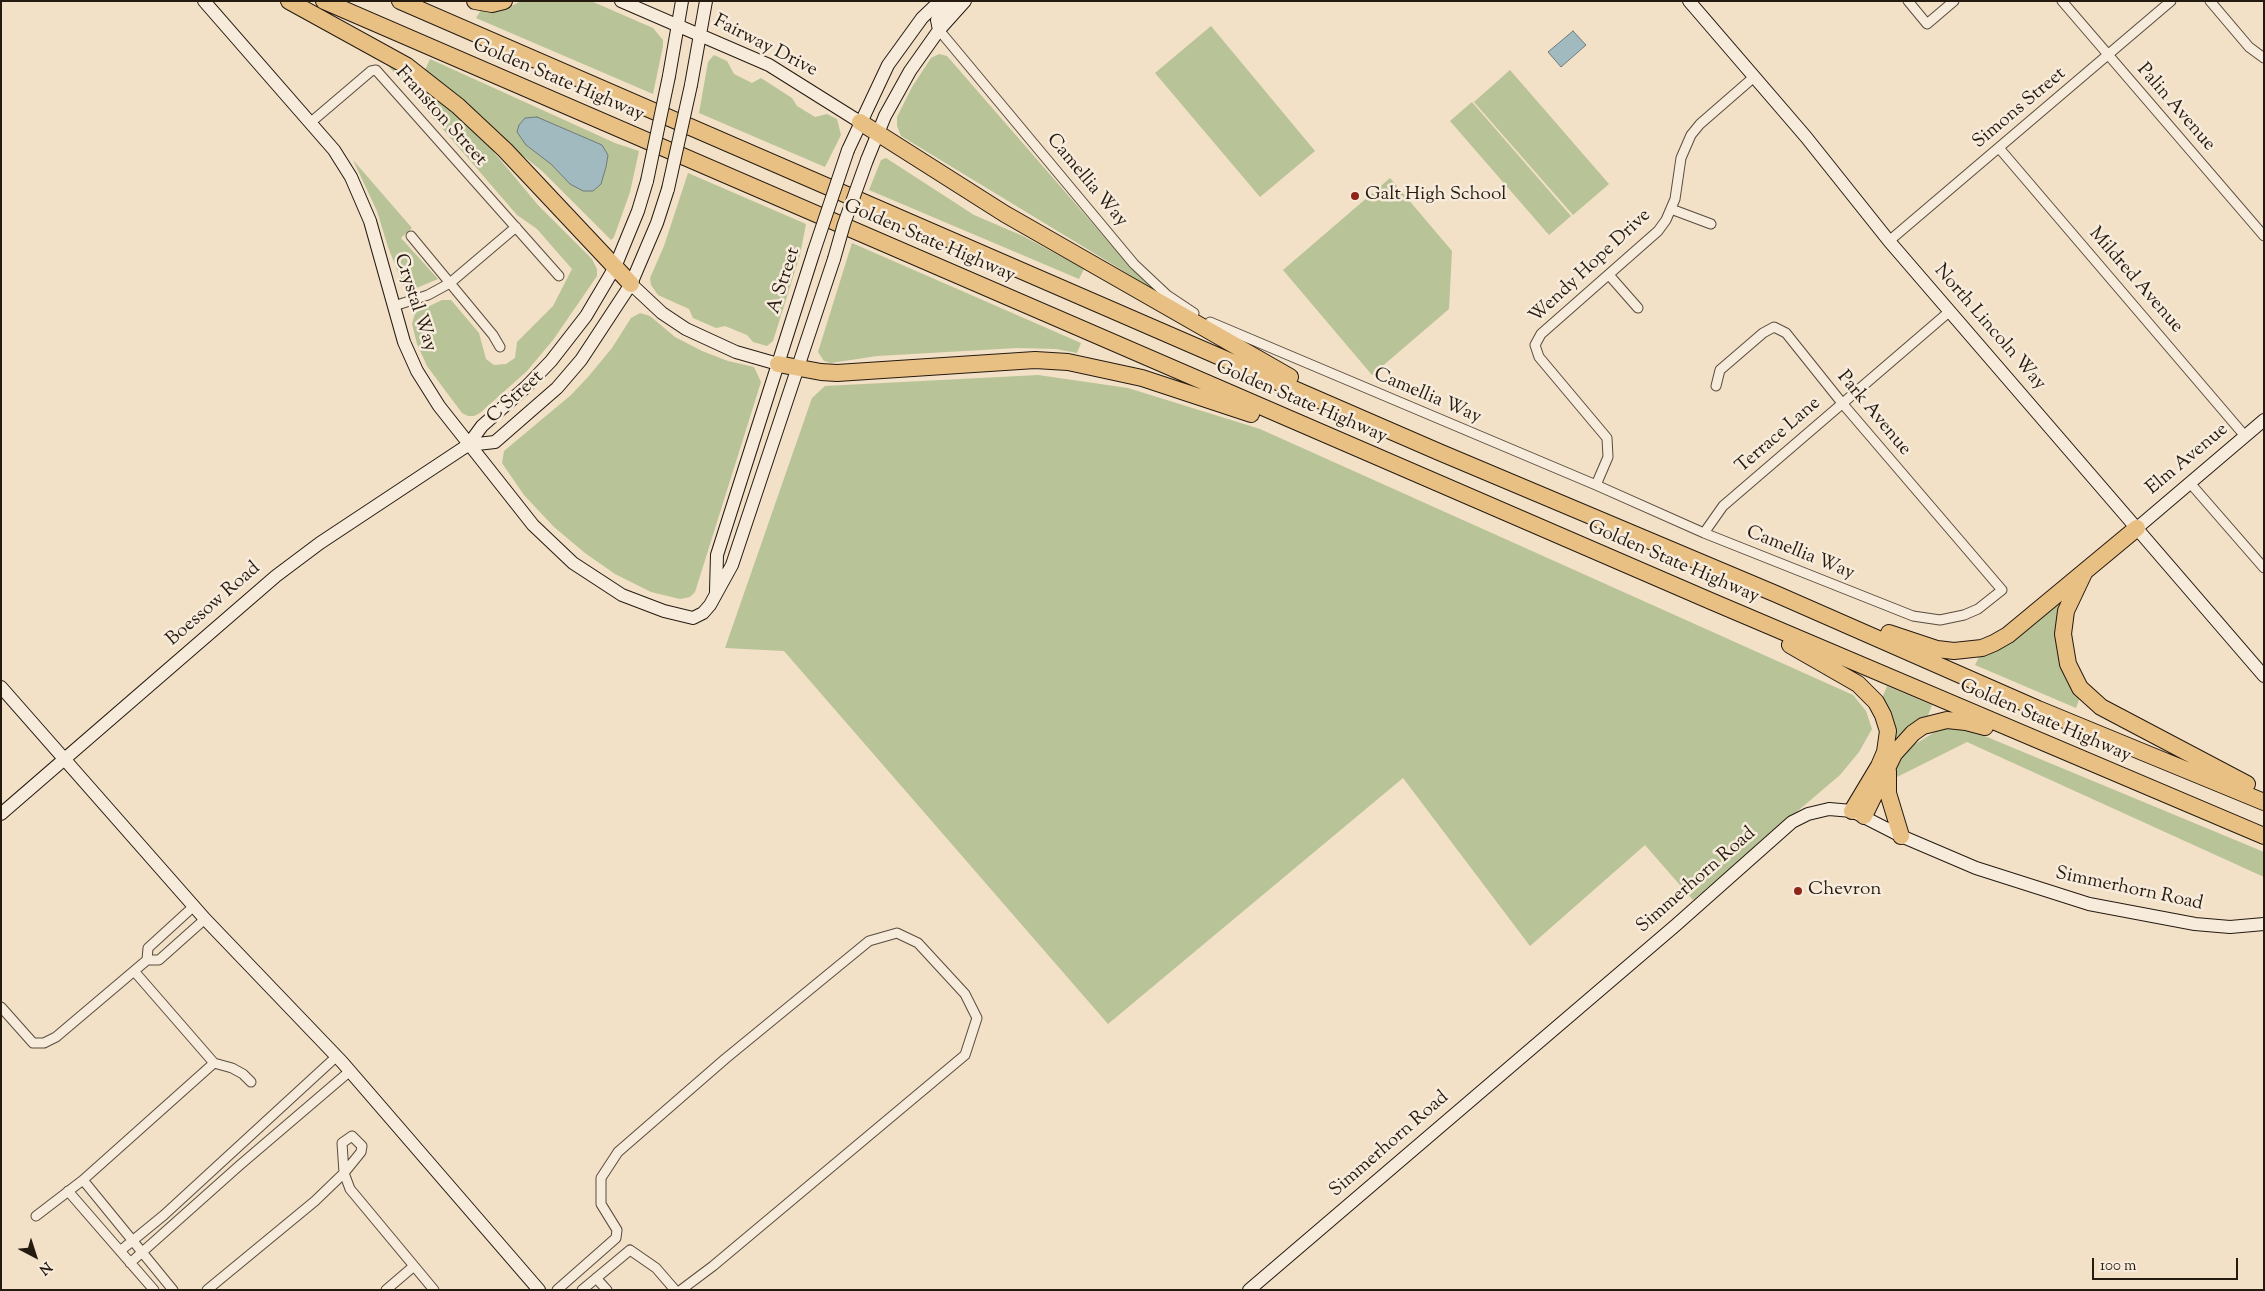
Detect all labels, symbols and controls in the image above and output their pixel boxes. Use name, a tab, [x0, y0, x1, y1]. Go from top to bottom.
street label: Fairway Drive	[709, 11, 821, 83]
street label: Golden State Highway	[469, 35, 647, 127]
street label: Palin Avenue	[2131, 60, 2219, 156]
street label: Franston Street	[389, 63, 491, 171]
street label: Simons Street	[1969, 63, 2071, 155]
street label: Camellia Way	[1040, 130, 1132, 232]
place label: Galt High School	[1365, 185, 1507, 207]
marker: Galt High School	[1349, 190, 1361, 202]
street label: Golden State Highway	[840, 196, 1018, 288]
street label: Wendy Hope Drive	[1526, 205, 1656, 329]
street label: Mildred Avenue	[2083, 223, 2187, 339]
street label: A Street	[764, 245, 806, 317]
street label: Crystal Way	[387, 251, 441, 355]
street label: North Lincoln Way	[1928, 260, 2050, 396]
street label: Golden State Highway	[1212, 357, 1390, 449]
street label: Camellia Way	[1370, 364, 1484, 430]
street label: C Street	[483, 367, 549, 429]
street label: Park Avenue	[1831, 367, 1915, 461]
street label: Terrace Lane	[1732, 393, 1826, 479]
street label: Elm Avenue	[2142, 419, 2234, 501]
street label: Golden State Highway	[1584, 517, 1762, 609]
street label: Camellia Way	[1742, 522, 1858, 586]
street label: Boessow Road	[162, 558, 266, 652]
street label: Golden State Highway	[1956, 676, 2134, 768]
street label: Simmerhorn Road	[1633, 823, 1761, 939]
street label: Simmerhorn Road	[2053, 863, 2205, 917]
place label: Chevron	[1808, 880, 1882, 902]
marker: Chevron	[1792, 885, 1804, 897]
street label: Simmerhorn Road	[1326, 1087, 1454, 1203]
north arrow	[10, 1231, 60, 1281]
scale bar	[2095, 1248, 2241, 1280]
text: N	[34, 1256, 55, 1279]
text: 100 m	[2100, 1256, 2136, 1277]

